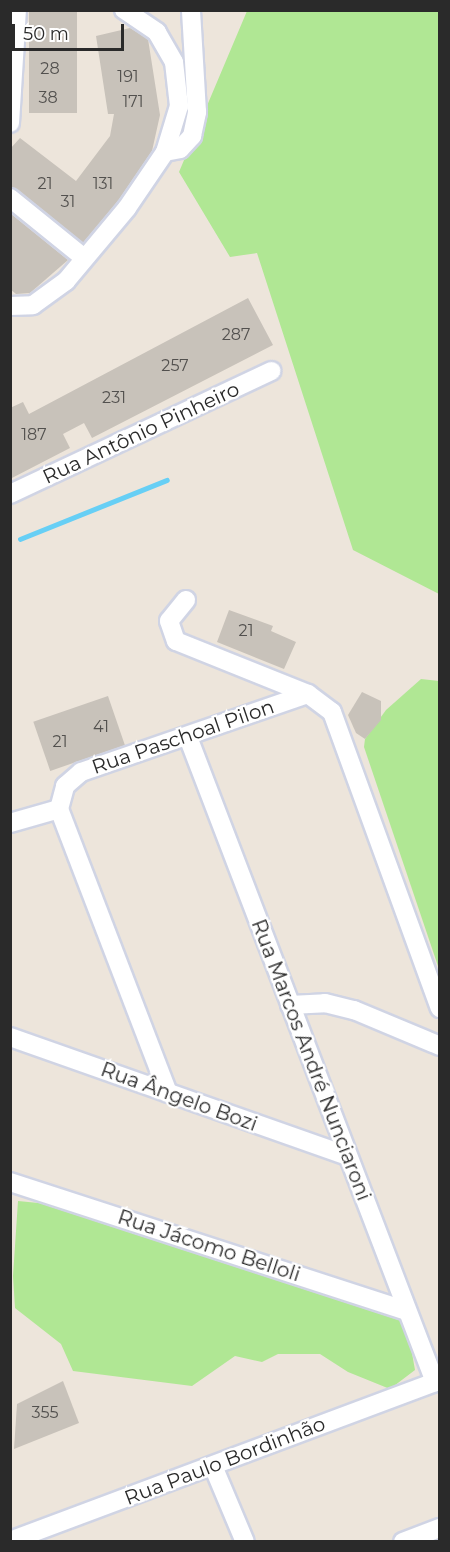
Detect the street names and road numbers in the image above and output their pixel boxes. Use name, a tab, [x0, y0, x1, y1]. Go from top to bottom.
street label: Rua Antônio Pinheiro	[39, 377, 243, 489]
street label: Rua Paschoal Pilon	[89, 695, 277, 779]
street label: Rua Marcos André Nunciaroni	[246, 916, 376, 1204]
street label: Rua Ângelo Bozi	[97, 1058, 261, 1136]
street label: Rua Jácomo Belloli	[115, 1205, 303, 1287]
street label: Rua Paulo Bordinhão	[121, 1412, 329, 1510]

